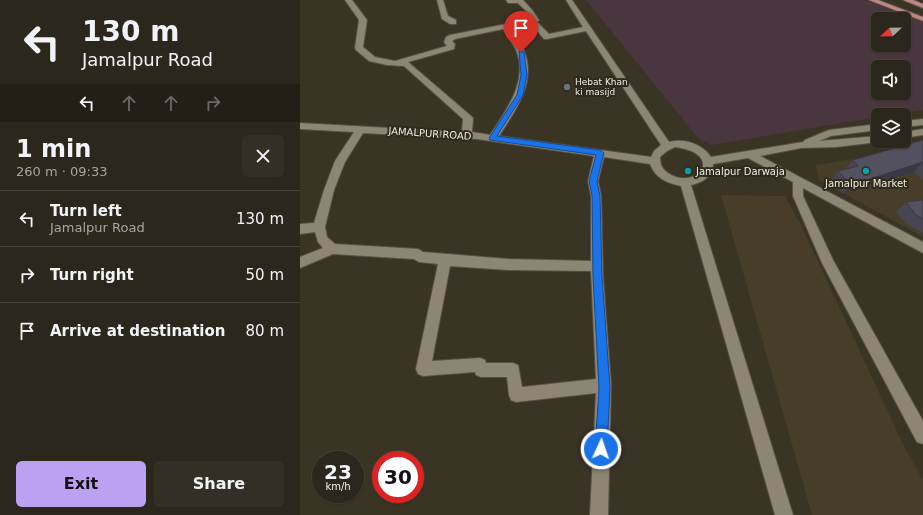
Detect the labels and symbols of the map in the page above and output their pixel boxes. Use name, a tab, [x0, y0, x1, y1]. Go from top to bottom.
pin	[504, 11, 538, 52]
north arrow	[871, 12, 911, 52]
place label: Hebat Khan ki masijd	[575, 77, 628, 97]
marker: Hebat Khan ki masijd	[562, 82, 572, 92]
street label: JAMALPUR ROAD	[387, 125, 472, 142]
marker: Jamalpur Darwaja	[683, 166, 693, 176]
place label: Jamalpur Darwaja	[695, 166, 785, 177]
marker: Jamalpur Market	[861, 166, 871, 176]
place label: Jamalpur Market	[824, 178, 907, 189]
position arrow	[580, 428, 622, 470]
speed limit sign: 30	[372, 451, 424, 503]

